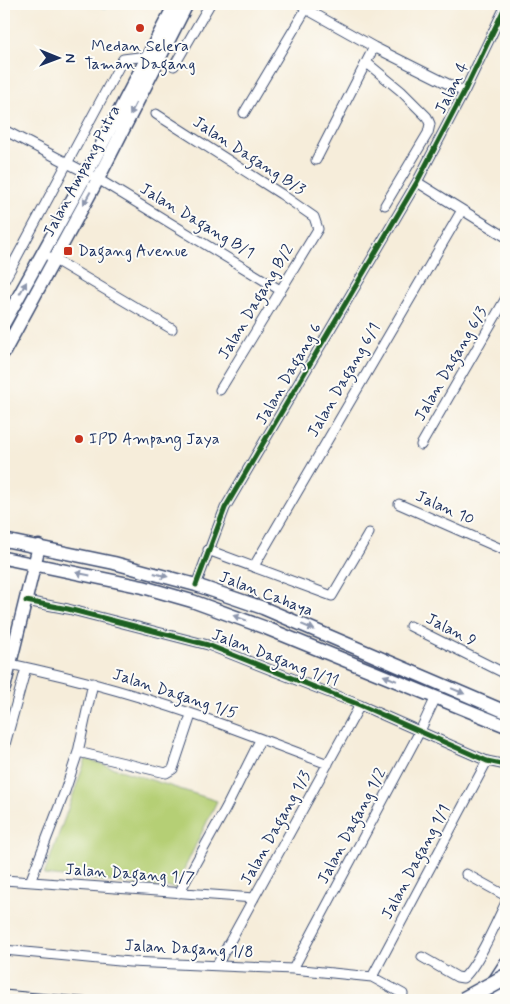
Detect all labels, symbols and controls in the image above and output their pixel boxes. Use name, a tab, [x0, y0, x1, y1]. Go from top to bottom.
marker: Medan Selera Taman Dagang	[134, 22, 146, 34]
north arrow	[32, 32, 82, 82]
place label: Medan Selera Taman Dagang	[85, 36, 195, 76]
text: N	[61, 53, 79, 63]
street label: Jalan 4	[430, 59, 474, 117]
street label: Jalan Ampang Putra	[38, 101, 126, 240]
one-way arrow	[129, 102, 137, 116]
street label: Jalan Dagang B/3	[188, 112, 309, 201]
street label: Jalan Dagang B/1	[135, 179, 258, 264]
one-way arrow	[83, 191, 92, 204]
street label: Jalan Dagang B/2	[213, 240, 300, 364]
place label: Dagang Avenue	[78, 241, 188, 263]
marker: Dagang Avenue	[62, 245, 74, 257]
one-way arrow	[19, 281, 27, 296]
street label: Jalan Dagang 6/3	[410, 303, 493, 425]
street label: Jalan Dagang 6	[251, 319, 328, 429]
street label: Jalan Dagang 6/1	[303, 319, 386, 441]
place label: IPD Ampang Jaya	[89, 429, 220, 451]
marker: IPD Ampang Jaya	[73, 433, 85, 445]
street label: Jalan 10	[412, 486, 478, 530]
street label: Jalan Cahaya	[216, 566, 316, 622]
one-way arrow	[76, 570, 91, 578]
one-way arrow	[153, 572, 168, 580]
street label: Jalan 9	[422, 608, 480, 652]
one-way arrow	[232, 614, 247, 621]
street label: Jalan Dagang 1/11	[208, 624, 341, 693]
one-way arrow	[301, 624, 315, 632]
street label: Jalan Dagang 1/5	[110, 664, 240, 725]
one-way arrow	[383, 674, 398, 682]
one-way arrow	[451, 687, 466, 695]
street label: Jalan Dagang 1/2	[313, 764, 392, 888]
street label: Jalan Dagang 1/3	[236, 767, 317, 889]
street label: Jalan Dagang 1/1	[377, 801, 456, 924]
street label: Jalan Dagang 1/7	[64, 859, 196, 890]
street label: Jalan Dagang 1/8	[124, 935, 254, 964]

